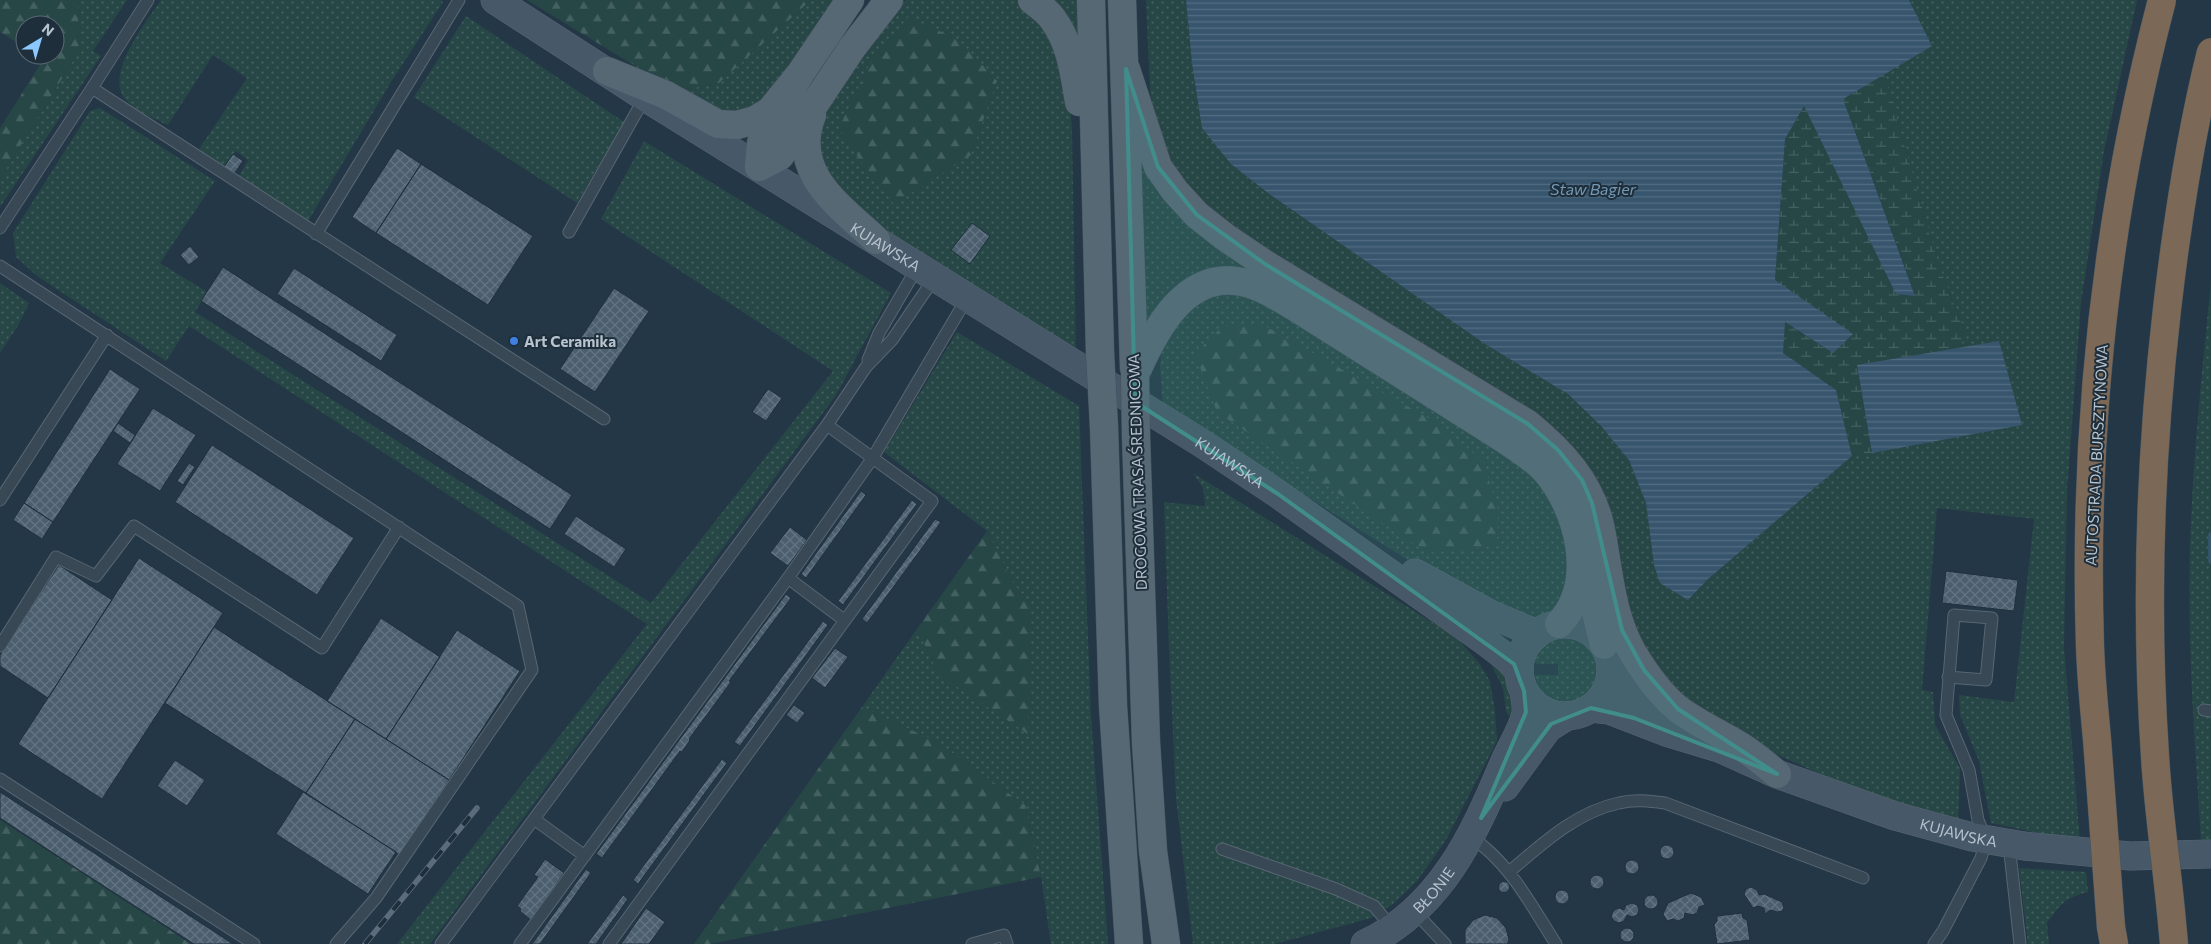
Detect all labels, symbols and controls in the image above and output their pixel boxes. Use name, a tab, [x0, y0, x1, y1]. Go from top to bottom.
north arrow	[15, 15, 65, 65]
text: N	[39, 19, 58, 39]
water label: Staw Bagier	[1550, 179, 1637, 198]
street label: KUJAWSKA	[847, 218, 924, 275]
place label: Art Ceramika	[524, 332, 616, 350]
marker: Art Ceramika	[508, 335, 520, 347]
street label: AUTOSTRADA BURSZTYNOWA	[2081, 344, 2111, 566]
street label: DROGOWA TRASA ŚREDNICOWA	[1123, 353, 1150, 591]
street label: KUJAWSKA	[1192, 433, 1268, 491]
street label: KUJAWSKA	[1918, 814, 1998, 850]
street label: BŁONIE	[1409, 863, 1458, 917]

